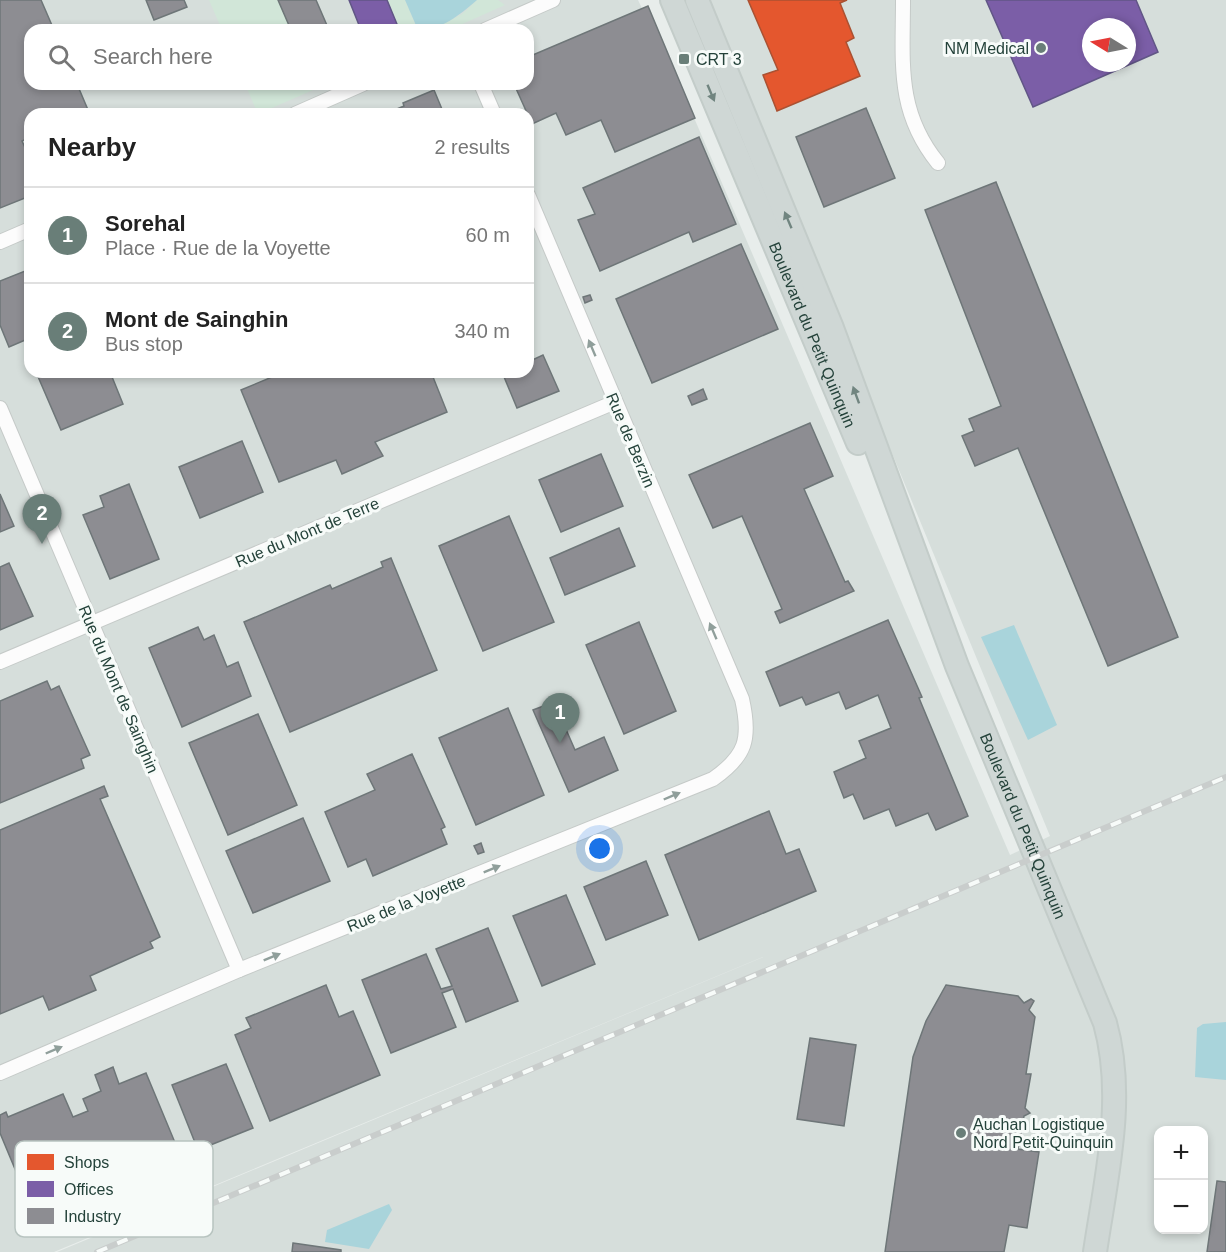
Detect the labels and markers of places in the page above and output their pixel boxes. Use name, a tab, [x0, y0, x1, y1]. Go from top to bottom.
place label: NM Medical	[945, 40, 1029, 57]
marker: NM Medical	[1034, 41, 1048, 55]
place label: CRT 3	[696, 51, 742, 68]
marker: CRT 3	[677, 52, 691, 66]
pin: 2	[22, 494, 62, 544]
pin: 1	[540, 694, 580, 743]
place label: Auchan Logistique Nord Petit-Quinquin	[973, 1116, 1114, 1151]
marker: Auchan Logistique Nord Petit-Quinquin	[954, 1126, 968, 1140]

